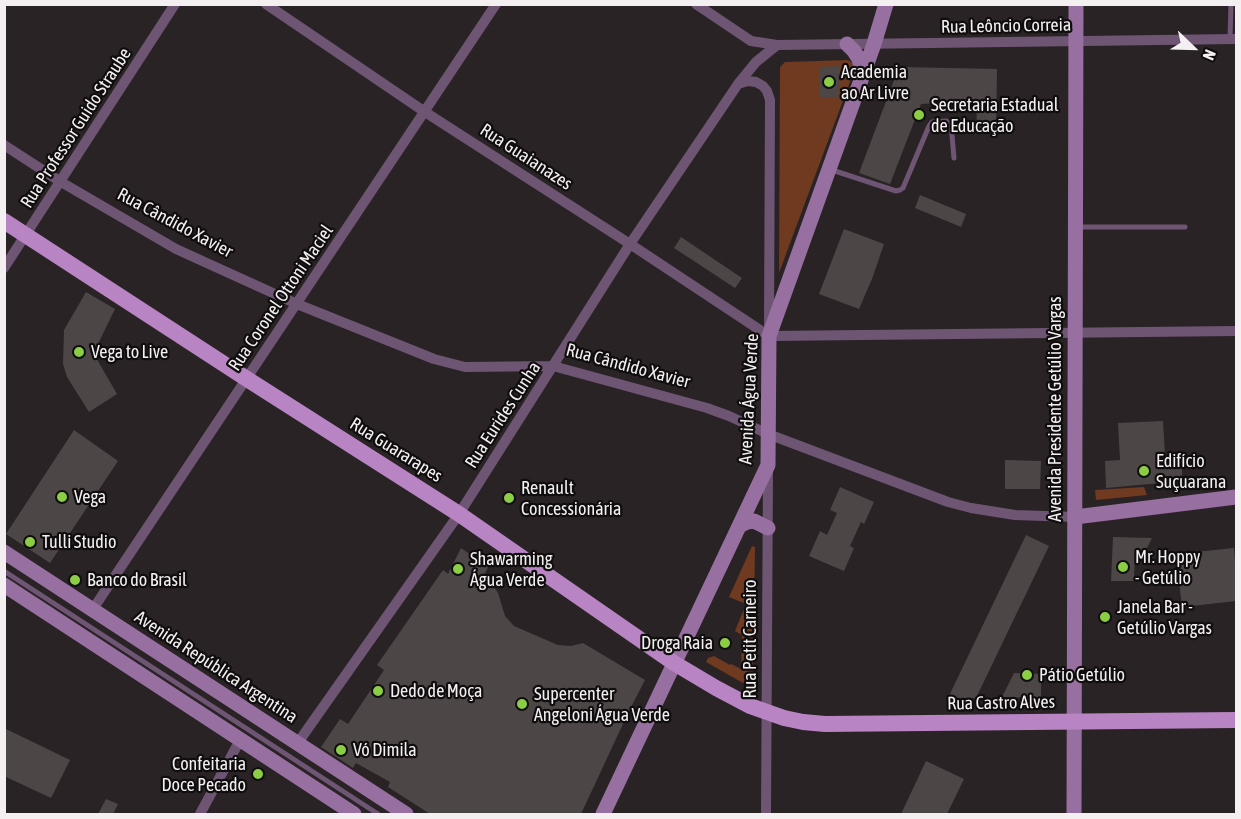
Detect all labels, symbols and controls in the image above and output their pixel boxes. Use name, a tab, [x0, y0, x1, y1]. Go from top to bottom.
street label: Rua Leôncio Correia	[941, 14, 1071, 38]
north arrow	[1163, 18, 1223, 78]
street label: Rua Professor Guido Straube	[16, 44, 136, 212]
text: N	[1199, 47, 1220, 63]
place label: Academia ao Ar Livre	[841, 61, 909, 104]
marker: Academia ao Ar Livre	[822, 75, 836, 89]
place label: Secretaria Estadual de Educação	[931, 94, 1059, 136]
marker: Secretaria Estadual de Educação	[912, 108, 926, 122]
street label: Rua Guaianazes	[476, 119, 576, 195]
street label: Rua Cândido Xavier	[114, 184, 236, 262]
street label: Rua Coronel Ottoni Maciel	[224, 221, 338, 375]
street label: Avenida Presidente Getúlio Vargas	[1044, 296, 1066, 522]
street label: Avenida Água Verde	[735, 333, 763, 465]
street label: Rua Cândido Xavier	[564, 339, 692, 393]
place label: Vega to Live	[91, 341, 168, 363]
marker: Vega to Live	[72, 345, 86, 359]
street label: Rua Eurides Cunha	[461, 358, 545, 472]
street label: Rua Guararapes	[346, 413, 446, 487]
place label: Edifício Suçuarana	[1156, 450, 1226, 492]
marker: Edifício Suçuarana	[1137, 464, 1151, 478]
place label: Renault Concessionária	[521, 477, 621, 520]
place label: Vega	[74, 486, 106, 508]
marker: Vega	[55, 490, 69, 504]
marker: Renault Concessionária	[502, 491, 516, 505]
place label: Tulli Studio	[42, 531, 116, 553]
marker: Tulli Studio	[23, 535, 37, 549]
place label: Mr. Hoppy - Getúlio	[1135, 546, 1201, 588]
place label: Shawarming Água Verde	[470, 548, 552, 590]
marker: Mr. Hoppy - Getúlio	[1116, 560, 1130, 574]
marker: Shawarming Água Verde	[451, 562, 465, 576]
place label: Banco do Brasil	[87, 569, 187, 591]
marker: Banco do Brasil	[68, 573, 82, 587]
street label: Rua Petit Carneiro	[739, 580, 761, 698]
place label: Janela Bar - Getúlio Vargas	[1117, 596, 1212, 638]
street label: Avenida República Argentina	[130, 606, 302, 728]
marker: Janela Bar - Getúlio Vargas	[1098, 610, 1112, 624]
place label: Droga Raia	[641, 632, 713, 654]
marker: Droga Raia	[718, 636, 732, 650]
place label: Pátio Getúlio	[1039, 664, 1125, 686]
marker: Pátio Getúlio	[1020, 668, 1034, 682]
place label: Dedo de Moça	[390, 680, 482, 702]
place label: Supercenter Angeloni Água Verde	[534, 683, 670, 726]
marker: Dedo de Moça	[371, 684, 385, 698]
street label: Rua Castro Alves	[947, 691, 1055, 715]
marker: Supercenter Angeloni Água Verde	[515, 697, 529, 711]
place label: Vó Dimila	[353, 739, 417, 761]
marker: Vó Dimila	[334, 743, 348, 757]
place label: Confeitaria Doce Pecado	[161, 753, 246, 795]
marker: Confeitaria Doce Pecado	[251, 767, 265, 781]

